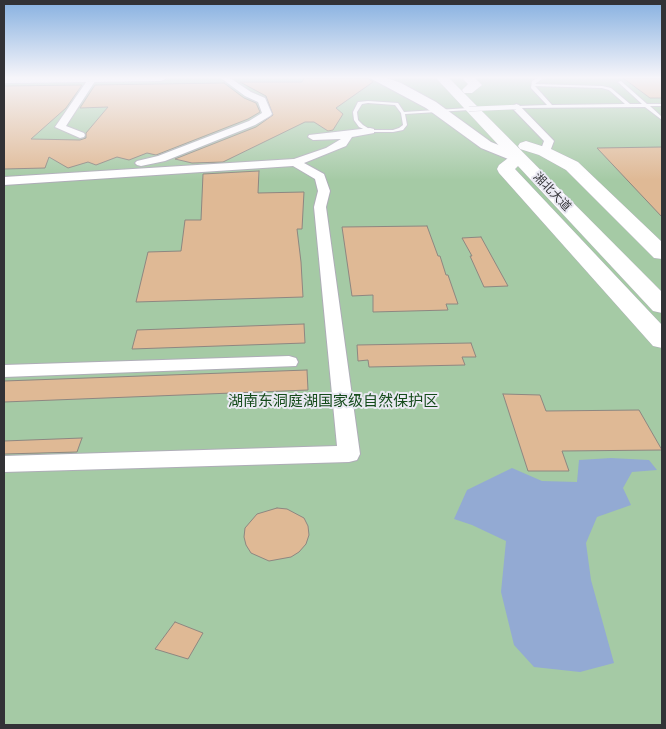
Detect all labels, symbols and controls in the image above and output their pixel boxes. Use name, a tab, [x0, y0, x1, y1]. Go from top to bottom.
street label: 湘北大道	[530, 170, 574, 214]
park label: 湖南东洞庭湖国家级自然保护区	[228, 393, 438, 411]

